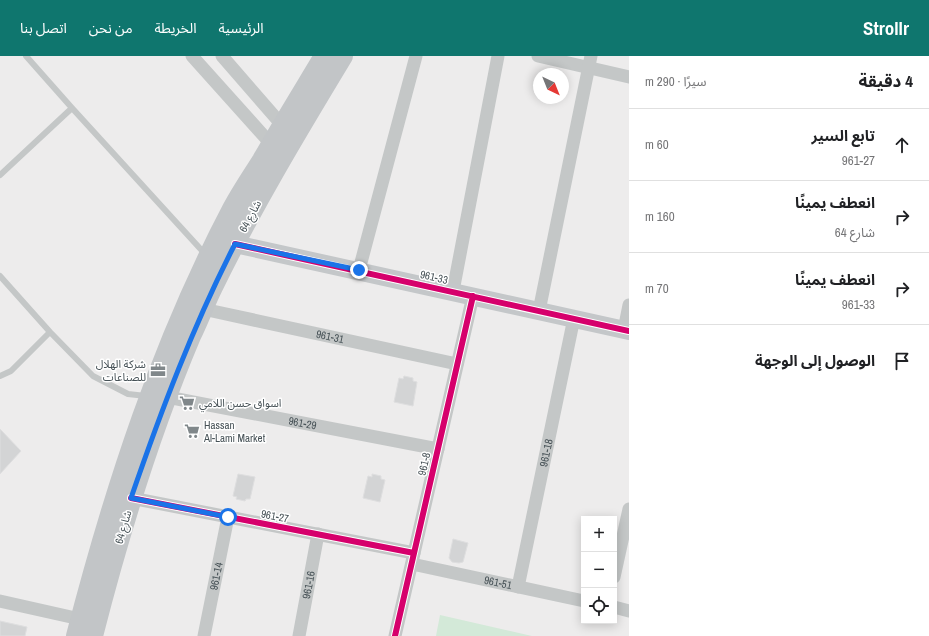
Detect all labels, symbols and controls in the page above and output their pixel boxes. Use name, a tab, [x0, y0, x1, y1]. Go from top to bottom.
text: Strollr	[863, 15, 909, 41]
text: اتصل بنا	[20, 19, 67, 37]
text: من نحن	[89, 19, 133, 37]
text: الخريطة	[155, 19, 196, 37]
text: الرئيسية	[218, 19, 264, 37]
north arrow	[533, 68, 569, 104]
text: 4 دقيقة	[859, 69, 913, 92]
text: سيرًا · 290 m	[645, 73, 707, 90]
text: تابع السير	[811, 125, 875, 146]
icon: ahead	[891, 134, 913, 156]
text: 60 m	[645, 136, 669, 153]
text: 961-27	[842, 152, 875, 169]
text: انعطف يمينًا	[795, 192, 875, 213]
street label: شارع 64	[236, 197, 265, 235]
icon: right	[891, 206, 913, 228]
text: 160 m	[645, 208, 675, 225]
text: شارع 64	[835, 224, 875, 241]
route end	[350, 261, 368, 279]
street label: 961-33	[419, 267, 449, 287]
text: انعطف يمينًا	[795, 269, 875, 290]
icon: right	[891, 278, 913, 300]
text: 70 m	[645, 280, 669, 297]
text: 961-33	[842, 296, 875, 313]
street label: 961-31	[315, 327, 345, 346]
text: الوصول إلى الوجهة	[755, 350, 875, 371]
icon: arrive	[891, 350, 913, 372]
place label: شركة الهلال للصناعات	[96, 357, 146, 384]
office icon: شركة الهلال للصناعات	[149, 361, 167, 379]
supermarket icon: اسواق حسن اللامي	[178, 394, 196, 412]
place label: اسواق حسن اللامي	[199, 396, 281, 413]
street label: 961-29	[287, 413, 318, 433]
place label: Hassan Al-Lami Market	[203, 418, 266, 445]
supermarket icon: Hassan Al-Lami Market	[183, 422, 201, 440]
street label: 961-18	[536, 438, 556, 468]
street label: 961-8	[415, 451, 433, 477]
street label: 961-27	[260, 506, 290, 526]
street label: شارع 64	[112, 508, 135, 546]
route start	[219, 508, 237, 526]
map controls	[581, 516, 617, 624]
button: +	[581, 516, 617, 552]
button: −	[581, 552, 617, 588]
street label: 961-14	[206, 561, 226, 591]
street label: 961-16	[299, 570, 318, 600]
street label: 961-51	[483, 573, 513, 592]
button: locate	[581, 588, 617, 624]

